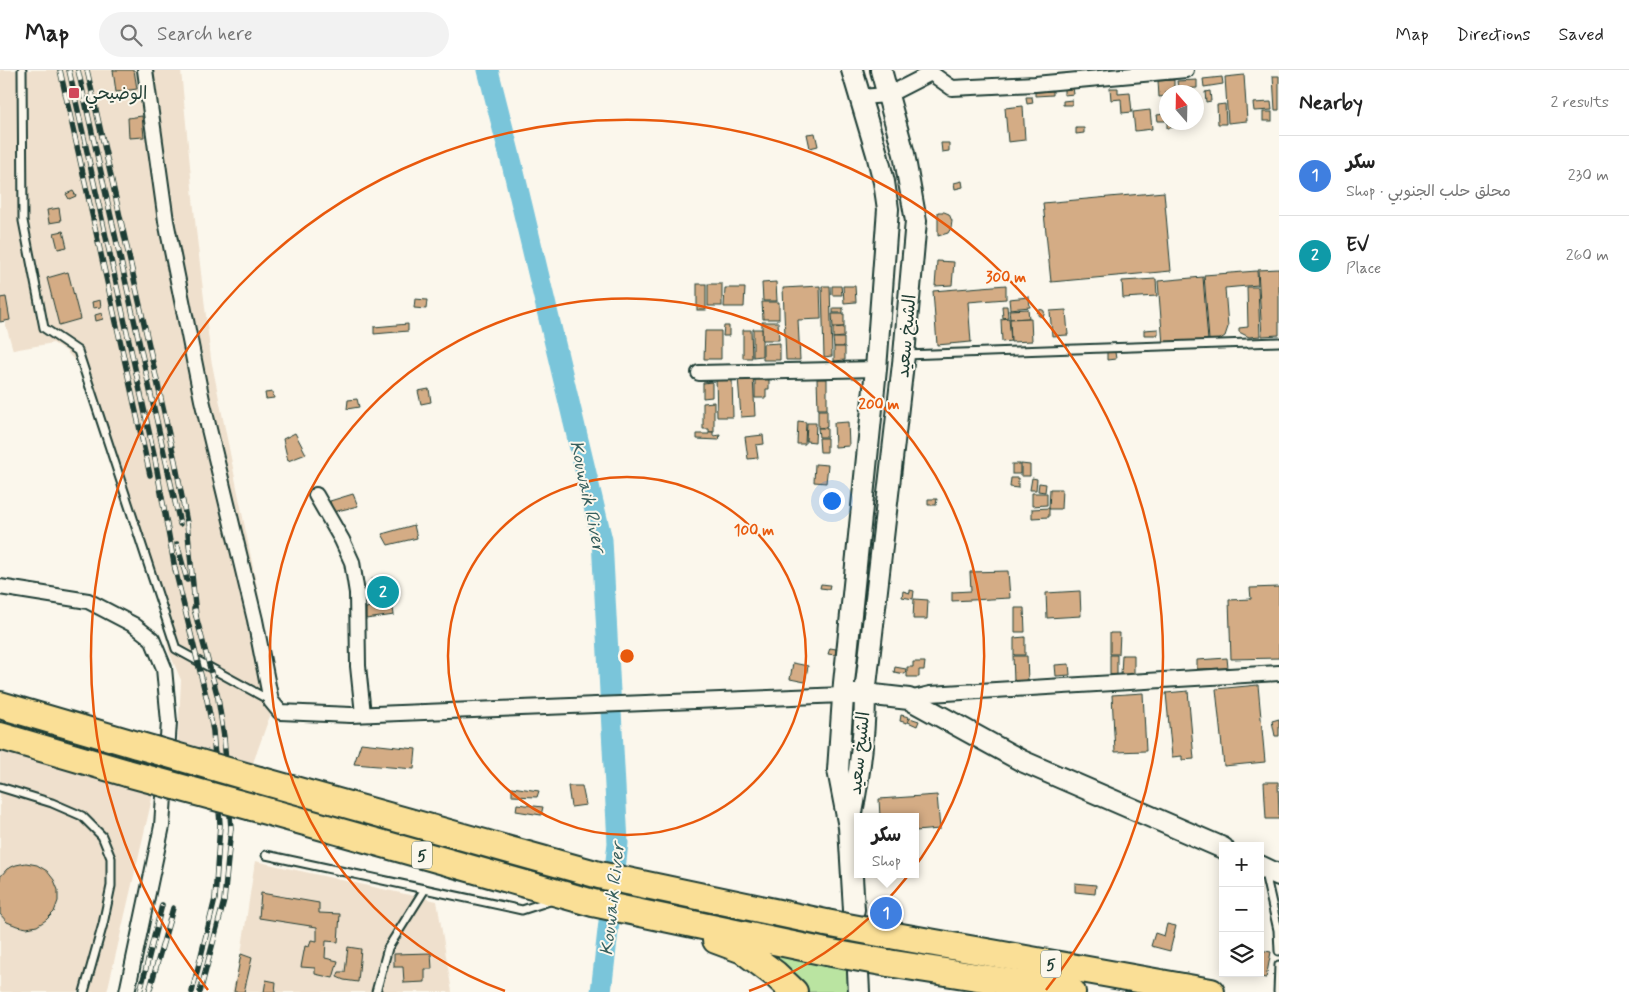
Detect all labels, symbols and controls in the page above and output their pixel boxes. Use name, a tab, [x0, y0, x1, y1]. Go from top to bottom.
search box	[99, 12, 449, 57]
text: Map	[25, 19, 69, 50]
icon: search	[117, 21, 145, 49]
text: Search here	[157, 22, 253, 47]
text: Map	[1396, 23, 1429, 47]
text: Directions	[1457, 23, 1531, 47]
text: Saved	[1559, 23, 1604, 47]
place label: الوضيحي	[85, 82, 147, 109]
north arrow	[1159, 85, 1204, 130]
marker: الوضيحي	[67, 86, 81, 100]
text: Nearby	[1299, 89, 1363, 117]
text: 2 results	[1551, 92, 1609, 113]
text: سكر	[1346, 150, 1375, 175]
text: 1	[1311, 165, 1319, 186]
text: 230 m	[1568, 165, 1609, 186]
text: Shop · محلق حلب الجنوبي	[1346, 181, 1511, 202]
text: EV	[1346, 233, 1369, 258]
text: 2	[1311, 245, 1319, 266]
text: 260 m	[1566, 245, 1609, 266]
text: Place	[1346, 258, 1381, 279]
text: 300 m	[986, 268, 1026, 288]
street label: الشيخ سعيد	[891, 293, 923, 379]
text: 200 m	[859, 395, 900, 415]
water label: Kouwaik River	[564, 438, 612, 557]
your location	[819, 488, 845, 514]
text: 100 m	[734, 521, 774, 541]
pin: 2	[367, 573, 399, 611]
centre of rings	[618, 647, 636, 665]
street label: الشيخ سعيد	[844, 710, 876, 796]
popup	[854, 813, 919, 878]
text: سكر	[872, 823, 901, 848]
water label: Kouwaik River	[594, 838, 631, 957]
road number: 5	[412, 842, 432, 868]
map controls	[1219, 842, 1264, 977]
button: +	[1219, 842, 1264, 887]
text: Shop	[872, 851, 901, 872]
button: −	[1219, 887, 1264, 932]
pin: 1	[870, 894, 902, 932]
button: layers	[1219, 932, 1264, 977]
road number: 5	[1041, 951, 1061, 978]

